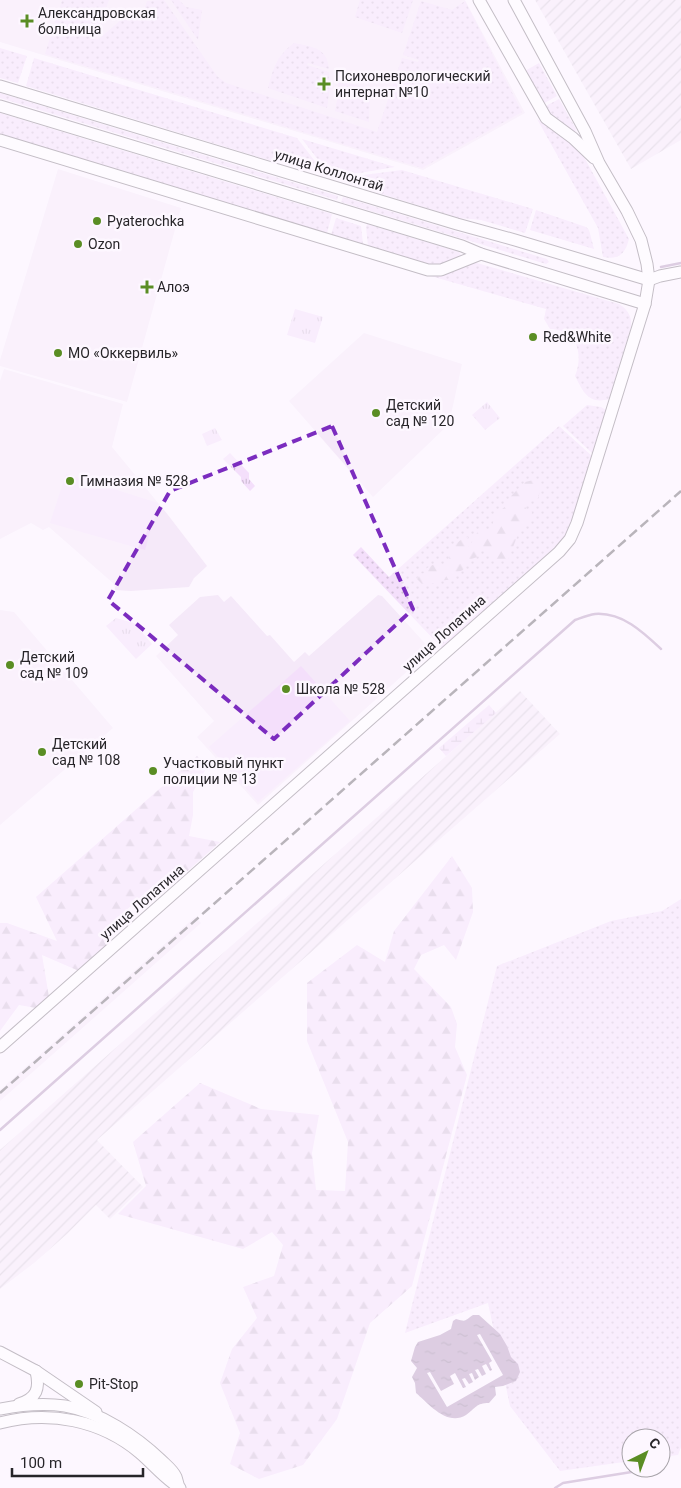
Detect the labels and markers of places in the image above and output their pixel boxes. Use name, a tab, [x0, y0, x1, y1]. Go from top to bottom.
place label: Александровская больница	[38, 5, 156, 37]
marker: Александровская больница	[20, 14, 34, 28]
place label: Психоневрологический интернат №10	[335, 68, 491, 100]
marker: Психоневрологический интернат №10	[317, 77, 331, 91]
place label: Pyaterochka	[107, 213, 184, 229]
marker: Pyaterochka	[91, 215, 103, 227]
place label: Ozon	[88, 236, 120, 252]
marker: Ozon	[72, 238, 84, 250]
place label: Алоэ	[157, 279, 190, 295]
marker: Алоэ	[141, 281, 153, 293]
place label: Red&White	[543, 329, 611, 345]
marker: Red&White	[527, 331, 539, 343]
place label: МО «Оккервиль»	[68, 345, 179, 361]
marker: МО «Оккервиль»	[52, 347, 64, 359]
place label: Детский сад № 120	[386, 397, 454, 429]
marker: Детский сад № 120	[370, 407, 382, 419]
place label: Гимназия № 528	[80, 473, 188, 489]
marker: Гимназия № 528	[64, 475, 76, 487]
place label: Детский сад № 109	[20, 649, 88, 681]
marker: Детский сад № 109	[4, 659, 16, 671]
place label: Школа № 528	[296, 681, 385, 697]
marker: Школа № 528	[280, 683, 292, 695]
place label: Детский сад № 108	[52, 736, 120, 768]
marker: Детский сад № 108	[36, 746, 48, 758]
place label: Участковый пункт полиции № 13	[163, 755, 284, 787]
marker: Участковый пункт полиции № 13	[147, 765, 159, 777]
place label: Pit-Stop	[89, 1376, 138, 1392]
marker: Pit-Stop	[73, 1378, 85, 1390]

